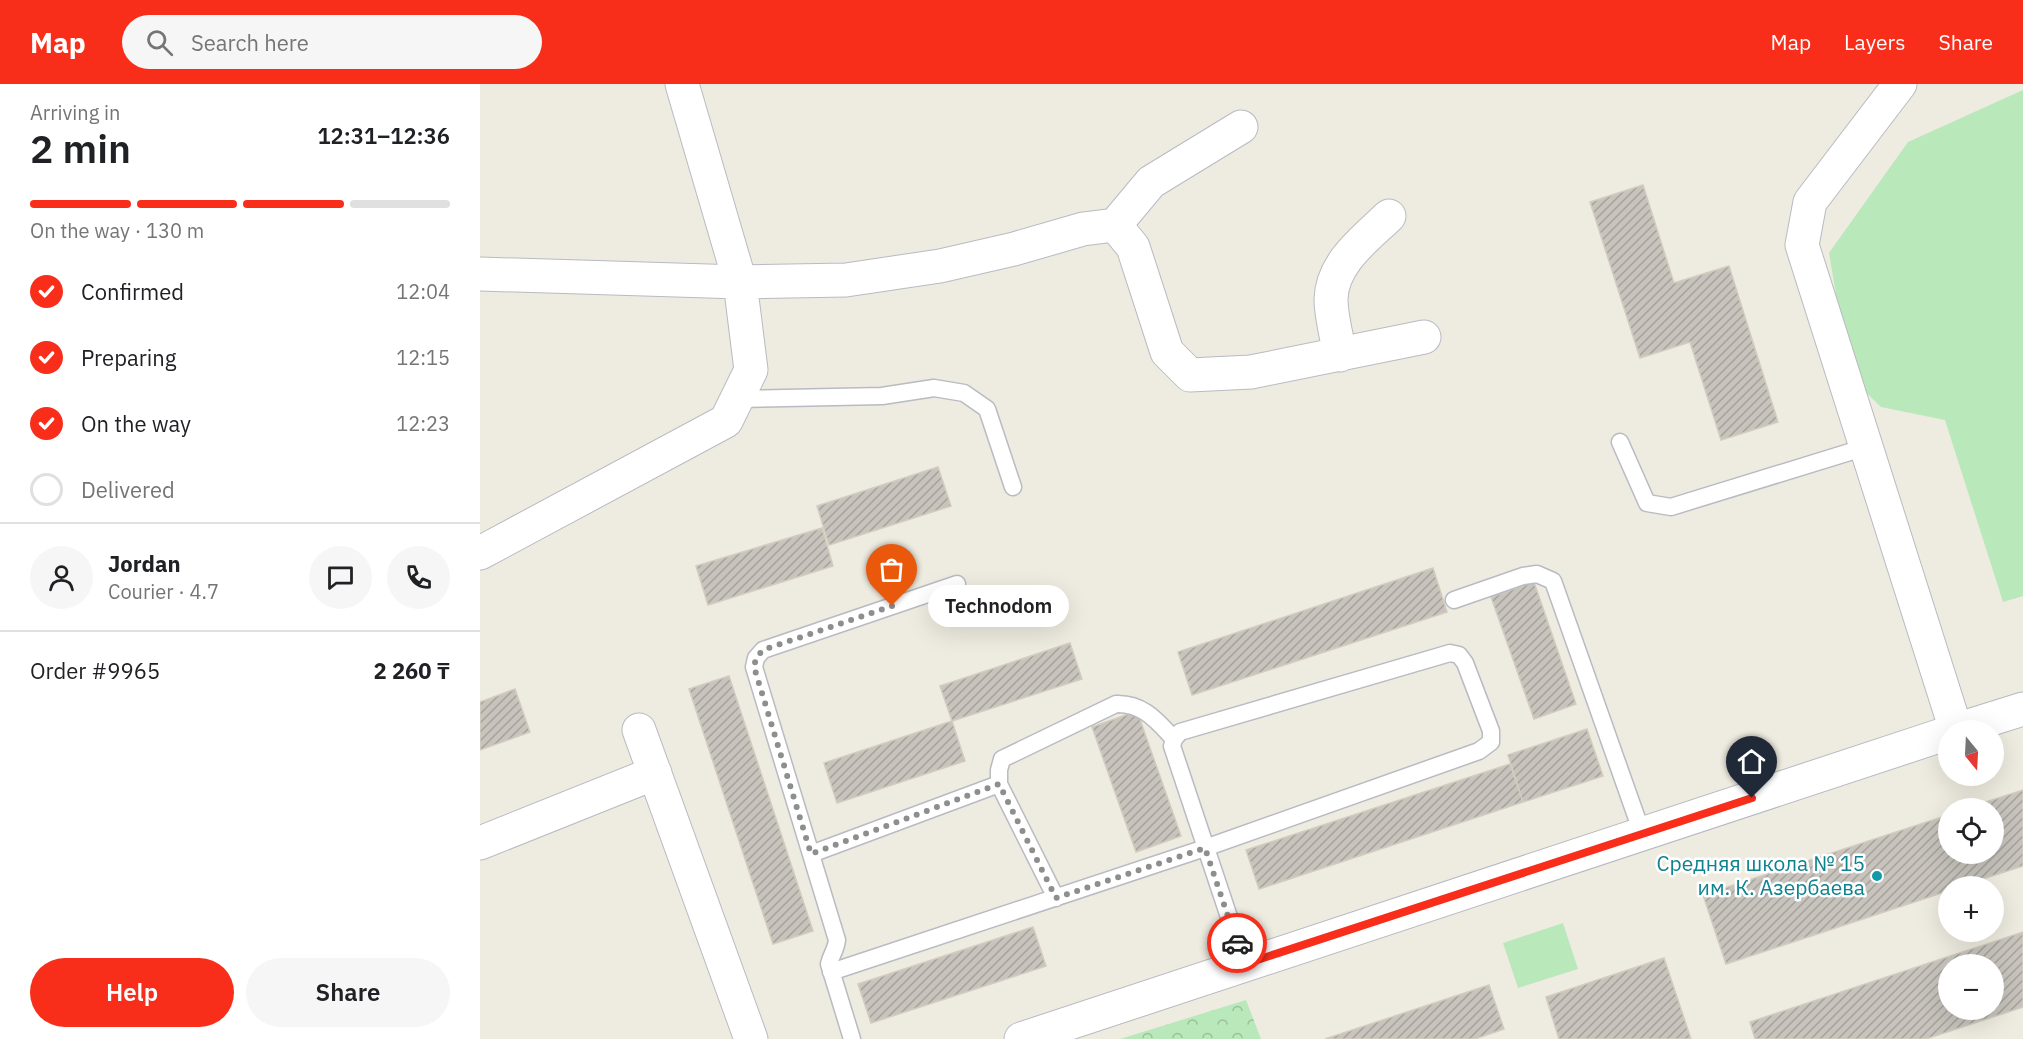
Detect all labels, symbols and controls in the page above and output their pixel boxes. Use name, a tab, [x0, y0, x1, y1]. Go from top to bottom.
search box	[122, 15, 542, 69]
text: Map	[30, 24, 86, 61]
icon: search	[143, 26, 176, 59]
text: Search here	[191, 28, 309, 57]
text: Map	[1771, 28, 1811, 56]
text: Layers	[1844, 28, 1906, 56]
text: Share	[1939, 28, 1993, 56]
text: Arriving in	[30, 99, 120, 126]
text: 12:31–12:36	[317, 121, 450, 150]
text: 2 min	[30, 123, 131, 174]
text: On the way · 130 m	[30, 217, 204, 244]
icon: check	[30, 275, 63, 308]
text: Confirmed	[81, 277, 184, 306]
text: 12:04	[396, 278, 450, 305]
icon: check	[30, 341, 63, 374]
text: Preparing	[81, 343, 176, 372]
text: 12:15	[396, 344, 450, 371]
icon: check	[30, 407, 63, 440]
text: On the way	[81, 409, 191, 438]
text: 12:23	[396, 410, 450, 437]
text: Delivered	[81, 475, 175, 504]
pin	[866, 544, 917, 606]
button: person	[30, 546, 93, 609]
button: chat	[309, 546, 372, 609]
button: phone	[387, 546, 450, 609]
text: Jordan	[108, 549, 181, 578]
icon: bag	[875, 553, 908, 586]
text: Courier · 4.7	[108, 578, 219, 605]
callout: Technodom	[928, 585, 1069, 627]
text: Technodom	[945, 592, 1052, 619]
text: Order #9965	[30, 656, 160, 685]
text: 2 260 ₸	[374, 656, 450, 685]
north arrow	[1938, 720, 2004, 786]
map controls	[1938, 720, 2004, 1020]
pin	[1726, 736, 1777, 798]
icon: home	[1735, 745, 1768, 778]
button: locate	[1938, 798, 2004, 864]
place label: Средняя школа № 15 им. К. Азербаева	[1657, 849, 1865, 901]
marker: Средняя школа № 15 им. К. Азербаева	[1870, 869, 1884, 883]
button: +	[1938, 876, 2004, 942]
courier	[1207, 913, 1267, 973]
icon: car	[1221, 927, 1254, 960]
button: −	[1938, 954, 2004, 1020]
button: Help	[30, 958, 234, 1027]
button: Share	[246, 958, 450, 1027]

